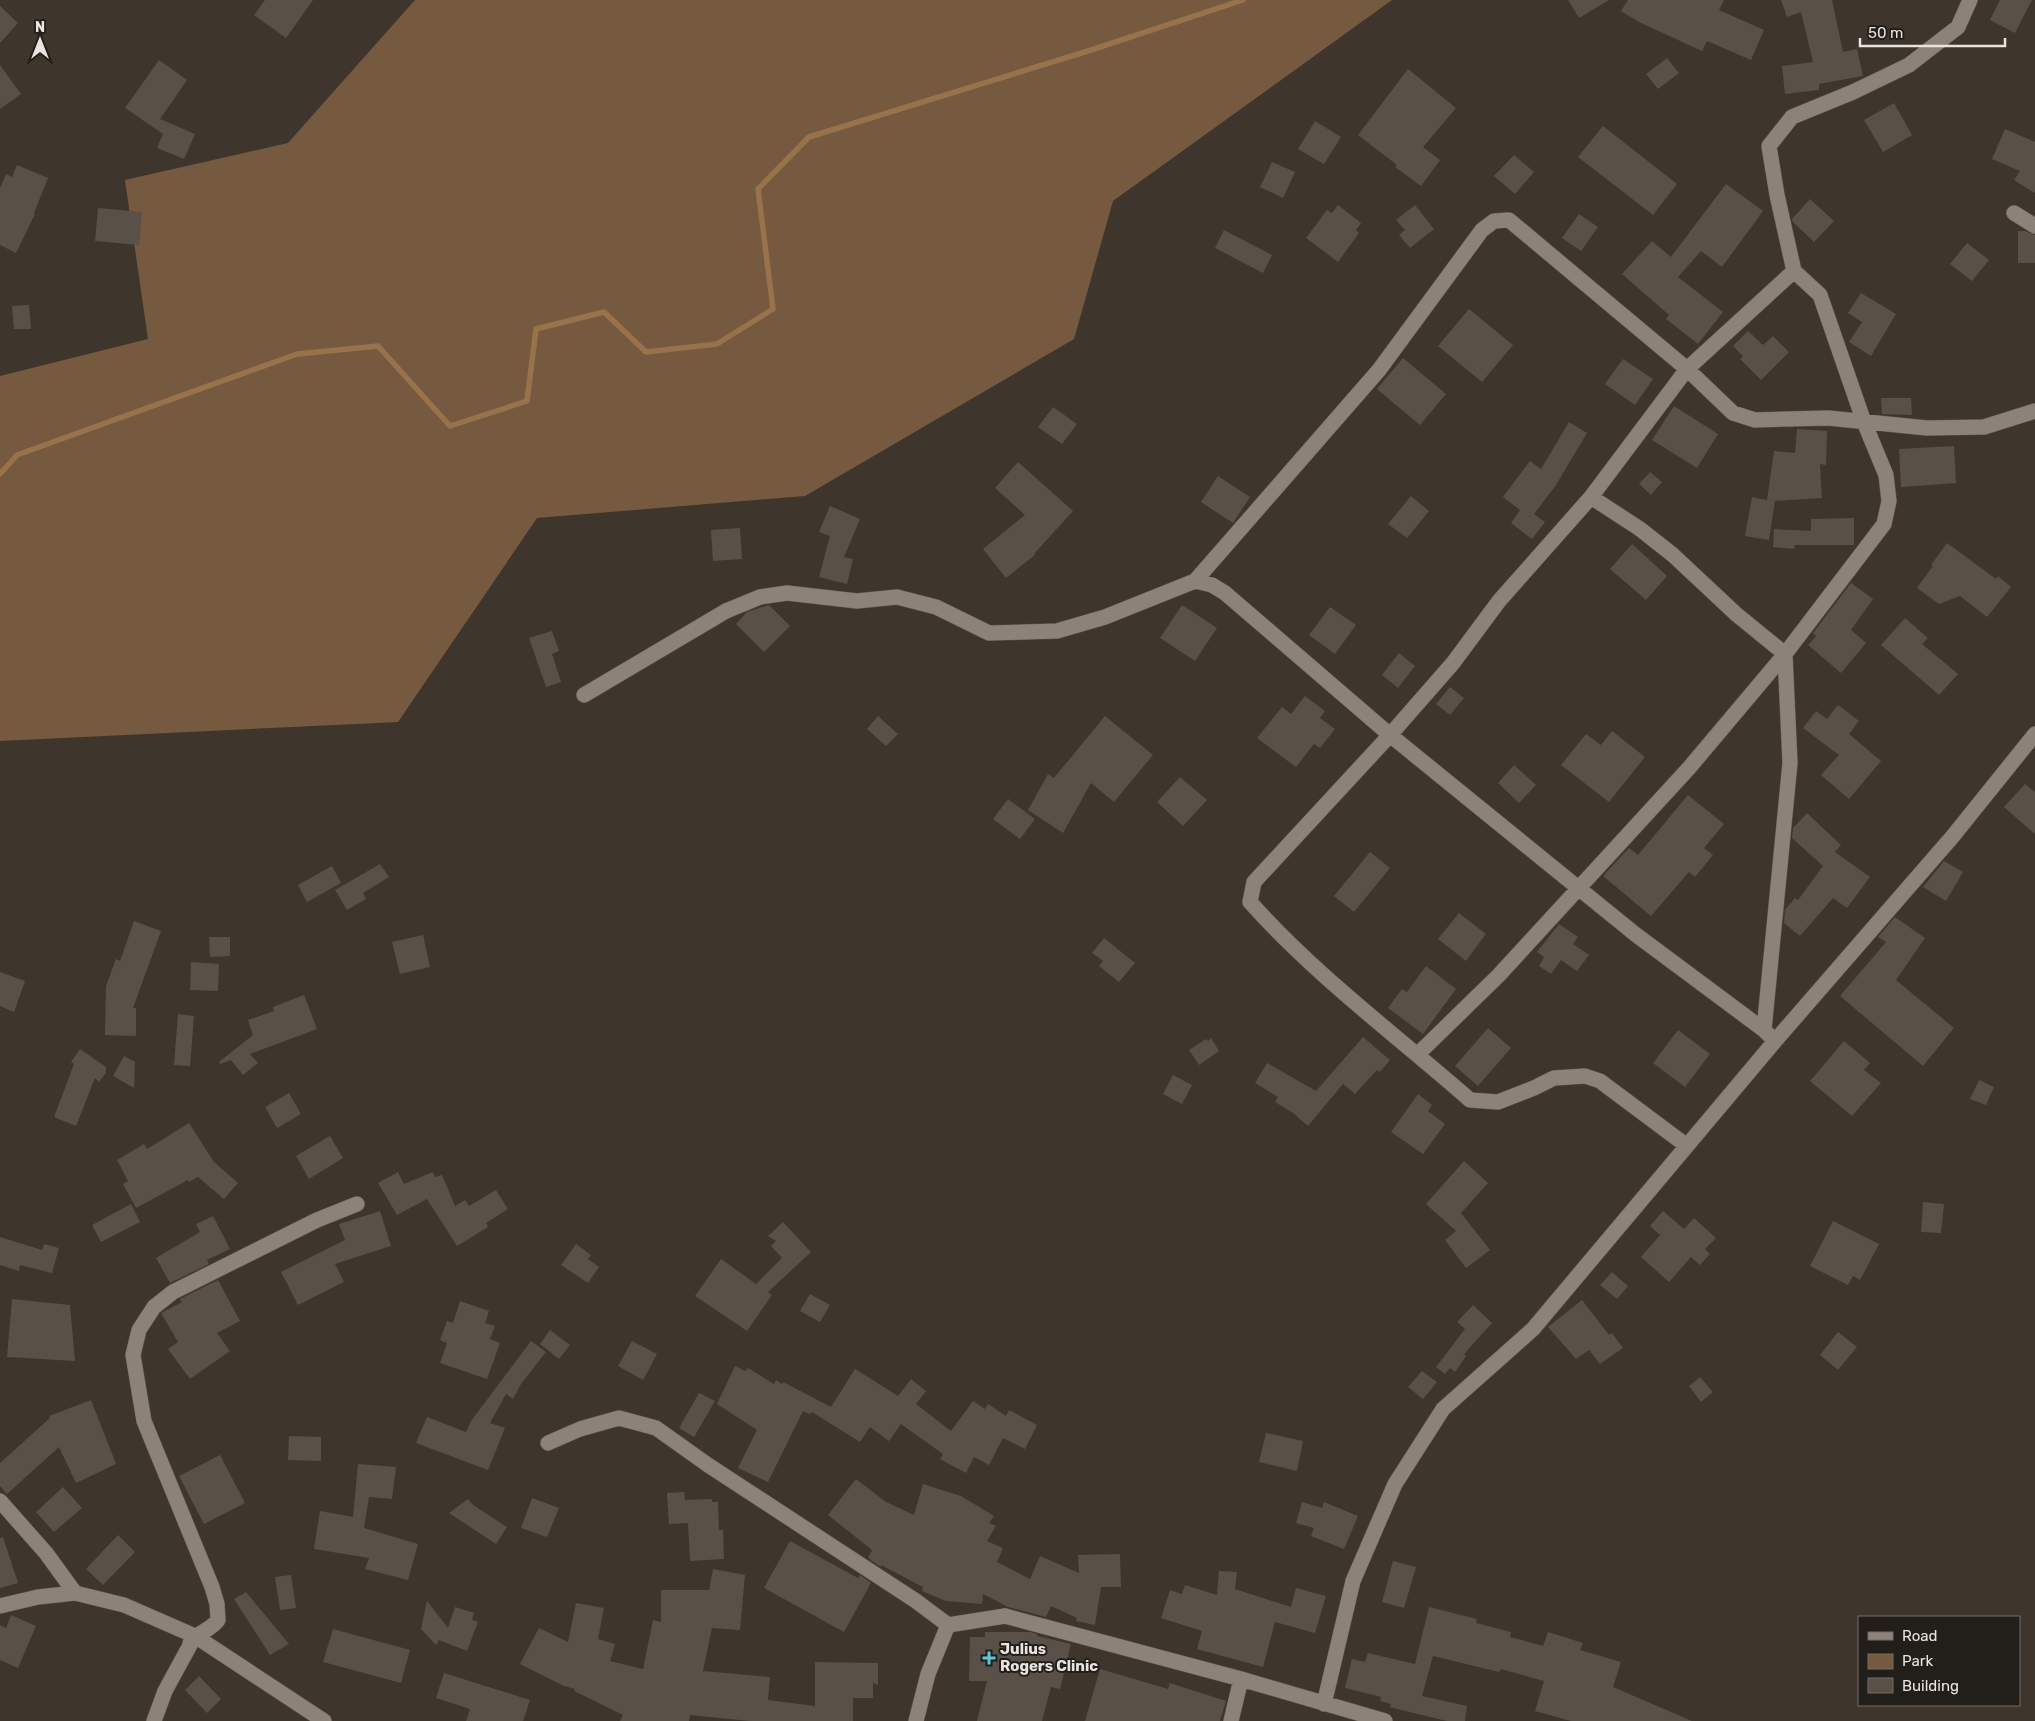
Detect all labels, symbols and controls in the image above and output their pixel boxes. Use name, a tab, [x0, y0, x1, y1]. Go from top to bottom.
north arrow	[15, 15, 65, 65]
scale bar	[1860, 15, 2005, 47]
text: N	[35, 19, 45, 36]
text: 50 m	[1868, 24, 1903, 42]
legend	[1858, 1616, 2020, 1706]
text: Road	[1902, 1627, 1938, 1645]
place label: Julius Rogers Clinic	[1000, 1640, 1098, 1675]
marker: Julius Rogers Clinic	[982, 1651, 996, 1665]
text: Park	[1902, 1652, 1933, 1670]
text: Building	[1902, 1677, 1959, 1695]

